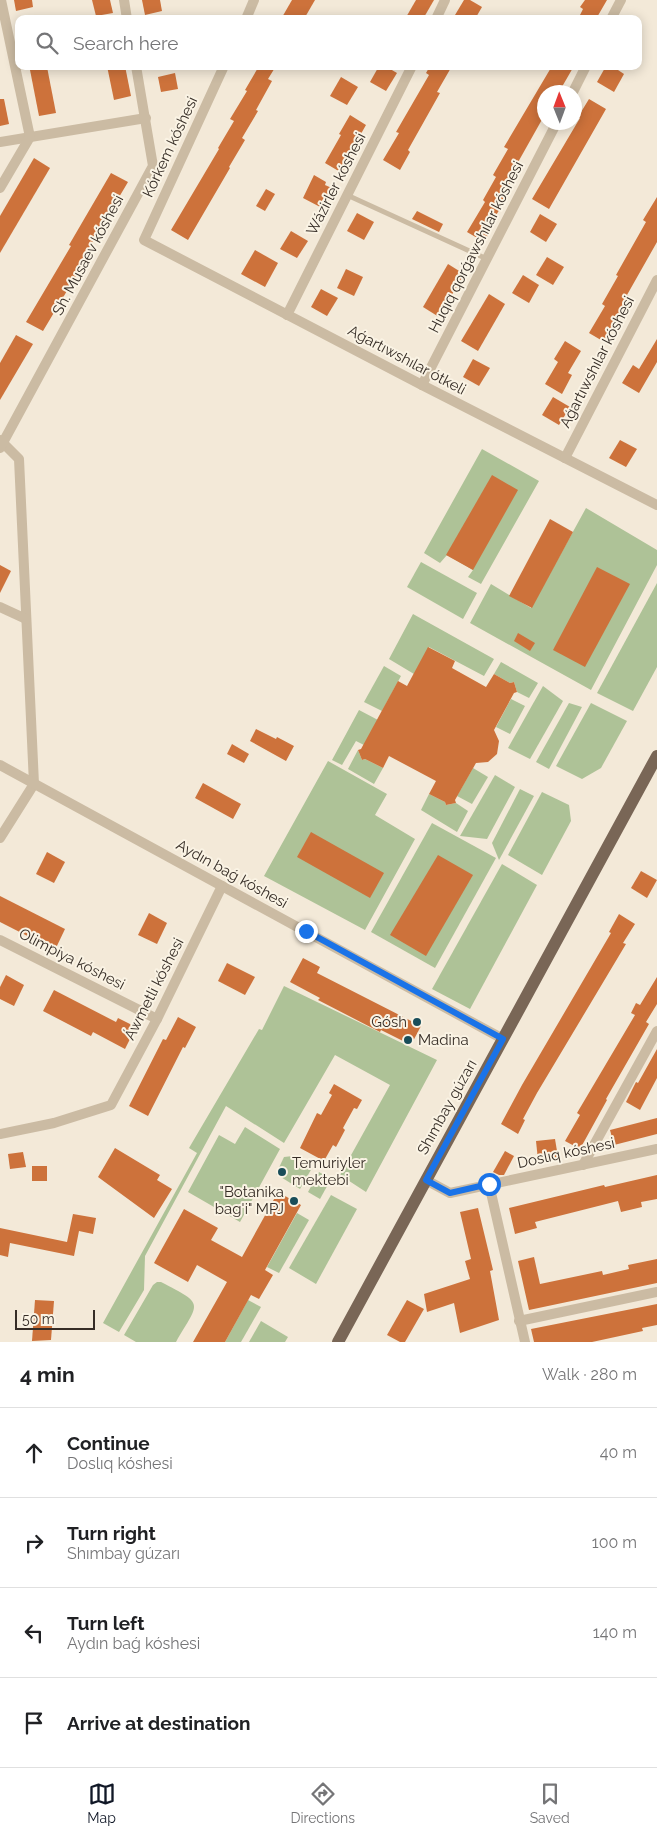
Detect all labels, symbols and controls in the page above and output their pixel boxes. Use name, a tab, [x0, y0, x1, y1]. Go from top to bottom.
search box	[15, 15, 642, 70]
icon: search	[33, 29, 61, 57]
text: Search here	[73, 32, 179, 54]
north arrow	[537, 85, 582, 130]
street label: Kórkem kóshesi	[139, 94, 201, 200]
street label: Wázirler kóshesi	[302, 130, 370, 238]
street label: Huqıq qorǵawshılar kóshesi	[425, 158, 527, 336]
street label: Sh. Musaev kóshesi	[49, 192, 127, 318]
street label: Aǵartıwshılar kóshesi	[556, 293, 638, 431]
street label: Aǵartıwshılar ótkeli	[345, 321, 469, 399]
street label: Aydın baǵ kóshesi	[173, 836, 291, 912]
route end	[295, 920, 318, 943]
street label: Olimpiya kóshesi	[16, 925, 128, 993]
street label: Áwmetli kóshesi	[120, 935, 188, 1043]
place label: Gósh	[371, 1013, 407, 1031]
marker: Gósh	[411, 1016, 423, 1028]
place label: Madina	[418, 1031, 469, 1049]
marker: Madina	[402, 1034, 414, 1046]
street label: Shımbay gúzarı	[413, 1056, 481, 1158]
street label: Doslıq kóshesi	[516, 1134, 616, 1172]
place label: Temuriyler mektebi	[292, 1154, 367, 1189]
marker: Temuriyler mektebi	[276, 1166, 288, 1178]
route start	[478, 1173, 501, 1196]
place label: "Botanika bag'i" MPJ	[215, 1183, 284, 1218]
marker: "Botanika bag'i" MPJ	[288, 1195, 300, 1207]
scale bar	[15, 1307, 95, 1330]
text: 50 m	[22, 1311, 55, 1327]
text: 4 min	[20, 1362, 75, 1387]
text: Walk · 280 m	[542, 1365, 637, 1384]
text: Continue	[67, 1432, 150, 1454]
icon: ahead	[20, 1439, 48, 1467]
text: 40 m	[600, 1443, 637, 1462]
text: Doslıq kóshesi	[67, 1454, 173, 1473]
text: Turn right	[67, 1522, 156, 1544]
icon: right	[20, 1529, 48, 1557]
text: 100 m	[592, 1533, 637, 1552]
text: Shımbay gúzarı	[67, 1544, 180, 1563]
text: Turn left	[67, 1612, 144, 1634]
icon: left	[20, 1619, 48, 1647]
text: 140 m	[593, 1623, 637, 1642]
text: Aydın baǵ kóshesi	[67, 1634, 200, 1653]
icon: arrive	[20, 1709, 48, 1737]
text: Arrive at destination	[67, 1712, 251, 1734]
tab: Map	[87, 1780, 116, 1826]
tab: Directions	[290, 1780, 355, 1826]
tab: Saved	[530, 1780, 570, 1826]

